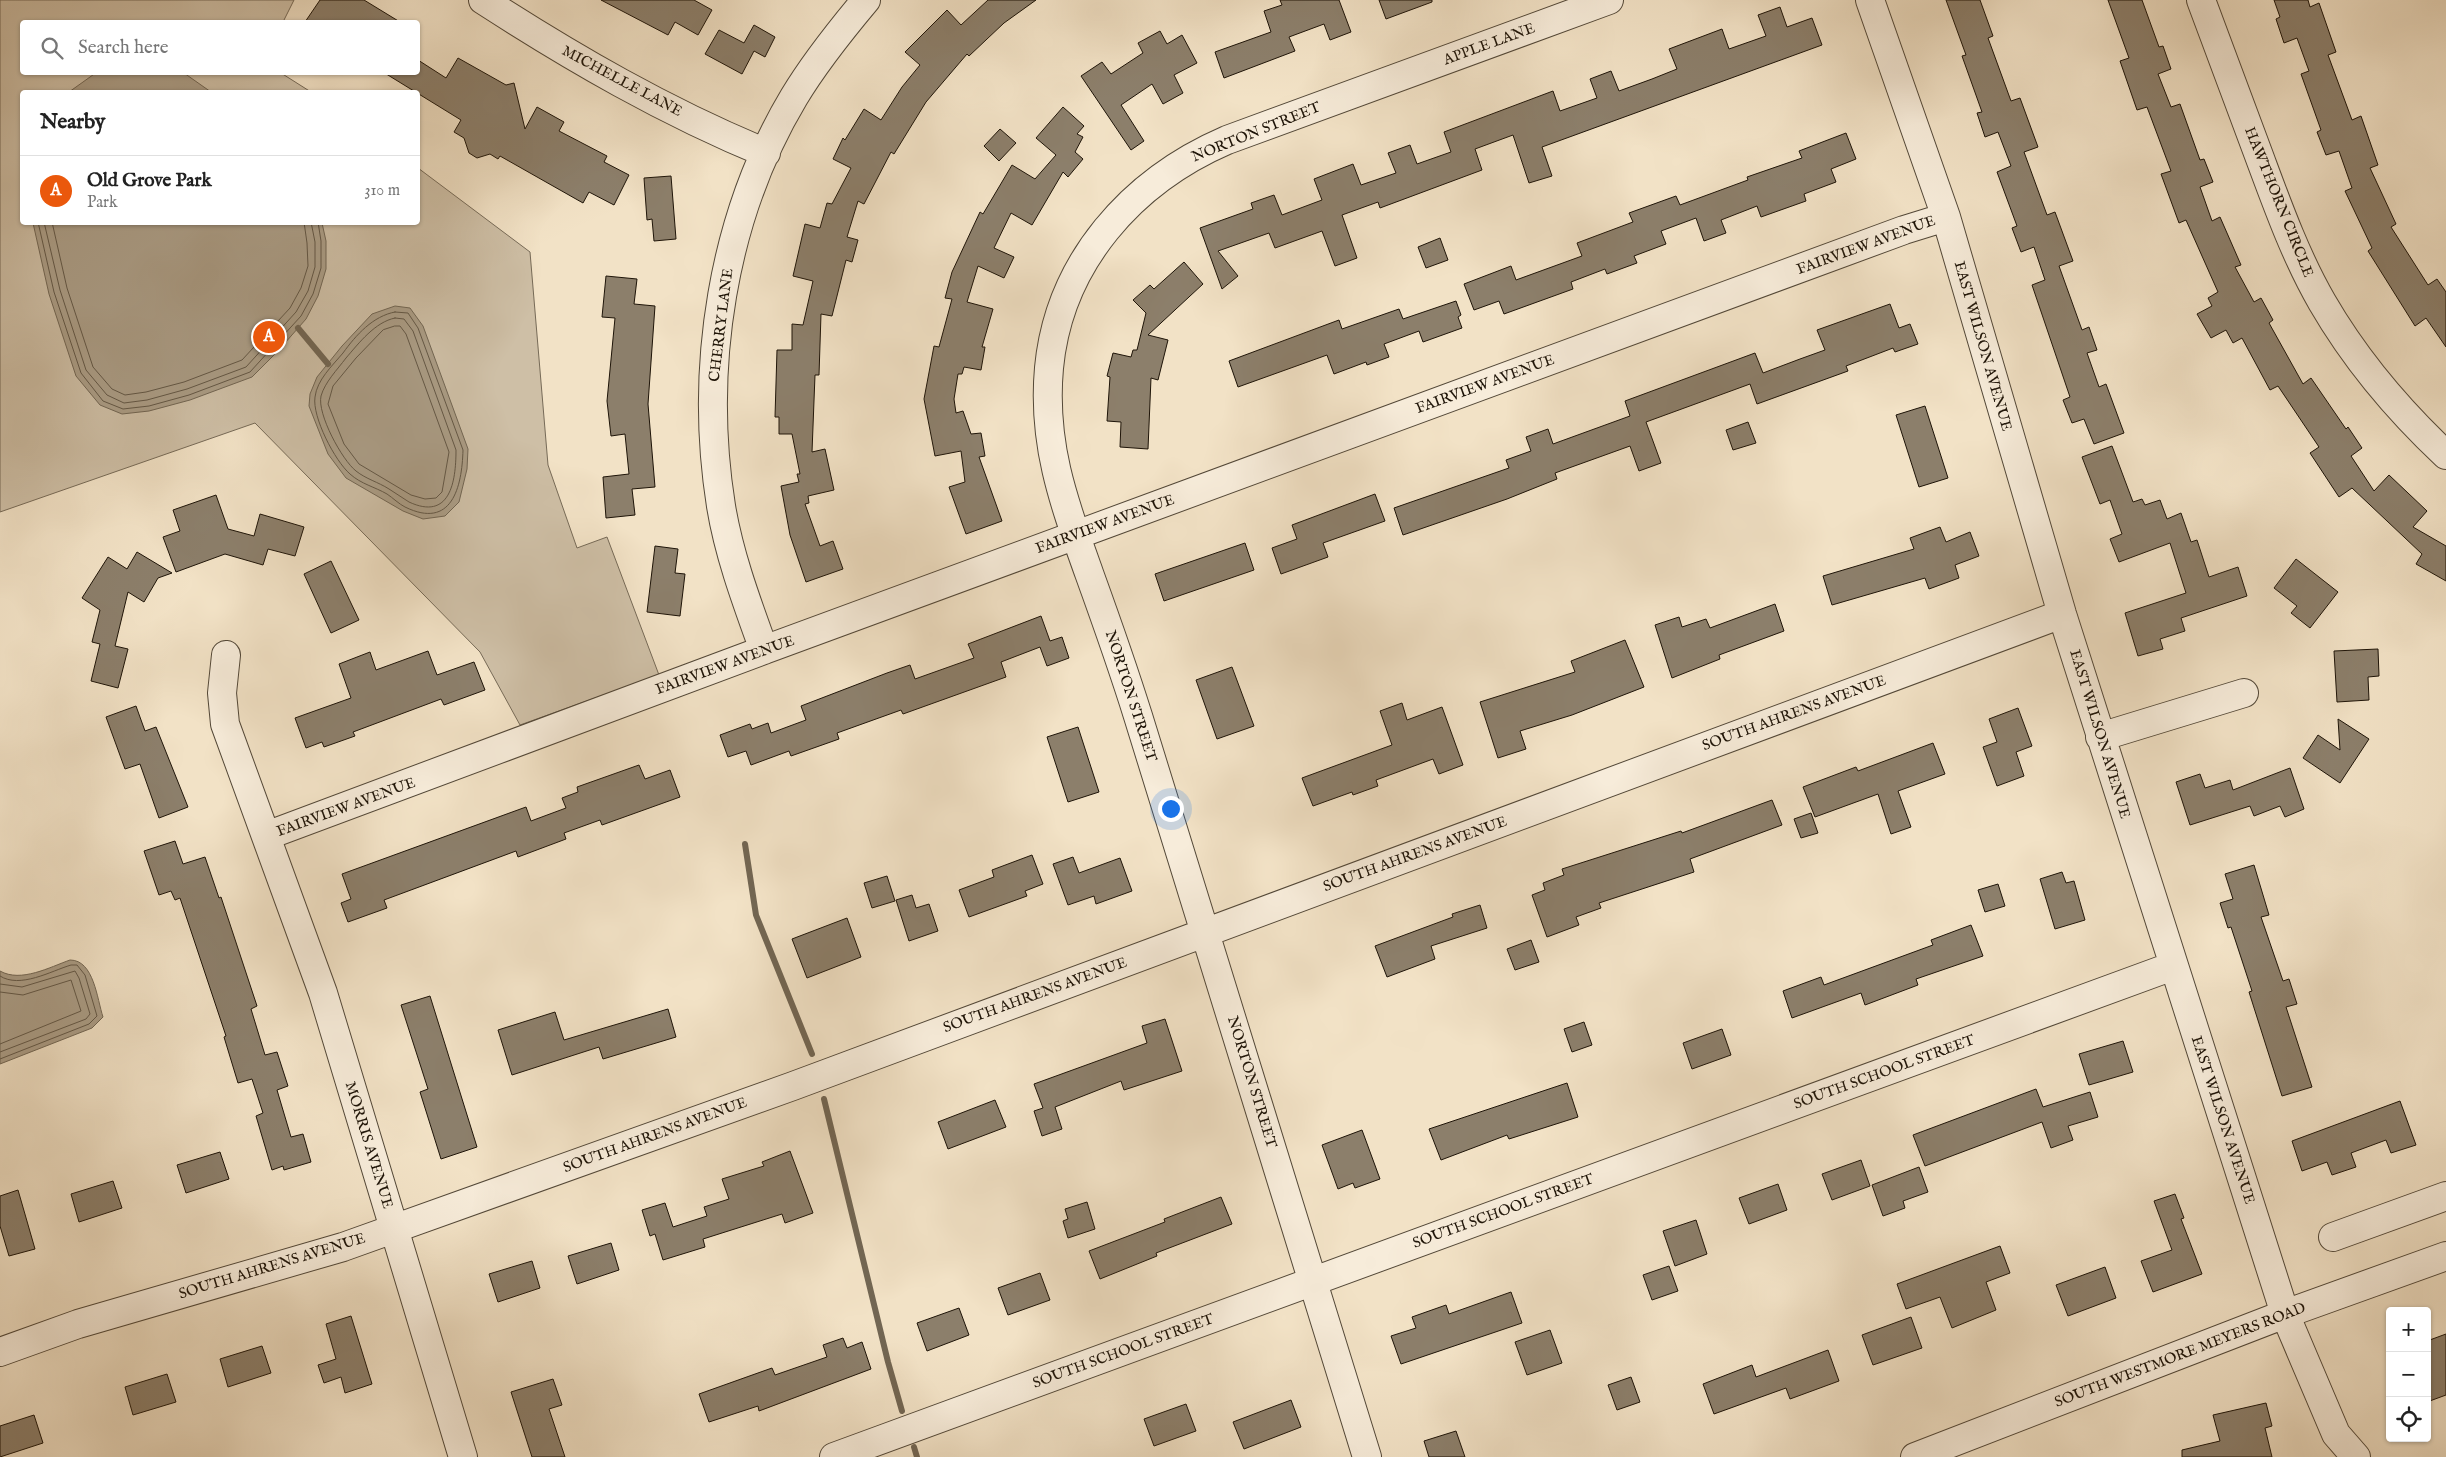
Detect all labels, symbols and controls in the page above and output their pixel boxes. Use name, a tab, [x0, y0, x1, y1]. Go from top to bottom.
street label: APPLE LANE	[1440, 19, 1537, 70]
search box	[20, 20, 420, 75]
icon: search	[38, 34, 66, 62]
text: Search here	[78, 36, 169, 60]
street label: MICHELLE LANE	[559, 41, 685, 121]
street label: NORTON STREET	[1189, 97, 1323, 167]
text: Nearby	[40, 109, 105, 136]
street label: HAWTHORN CIRCLE	[2240, 124, 2318, 280]
text: Old Grove Park	[87, 169, 212, 193]
text: A	[51, 181, 61, 201]
text: 310 m	[364, 181, 400, 201]
text: Park	[87, 193, 117, 213]
street label: FAIRVIEW AVENUE	[1794, 211, 1938, 279]
street label: EAST WILSON AVENUE	[1950, 259, 2016, 433]
street label: CHERRY LANE	[705, 267, 737, 383]
pin: A	[253, 318, 285, 356]
street label: FAIRVIEW AVENUE	[1413, 350, 1557, 418]
street label: FAIRVIEW AVENUE	[1033, 490, 1177, 558]
street label: NORTON STREET	[1101, 628, 1161, 764]
street label: FAIRVIEW AVENUE	[653, 631, 797, 699]
street label: EAST WILSON AVENUE	[2065, 647, 2135, 821]
street label: SOUTH AHRENS AVENUE	[1700, 671, 1888, 755]
street label: FAIRVIEW AVENUE	[274, 773, 418, 841]
your location	[1158, 796, 1184, 822]
street label: SOUTH AHRENS AVENUE	[1321, 812, 1509, 896]
street label: SOUTH AHRENS AVENUE	[941, 953, 1129, 1037]
street label: NORTON STREET	[1223, 1014, 1281, 1150]
street label: SOUTH SCHOOL STREET	[1791, 1030, 1977, 1114]
street label: EAST WILSON AVENUE	[2187, 1033, 2259, 1207]
street label: MORRIS AVENUE	[341, 1079, 397, 1211]
street label: SOUTH AHRENS AVENUE	[561, 1093, 749, 1177]
street label: SOUTH SCHOOL STREET	[1410, 1169, 1596, 1253]
street label: SOUTH AHRENS AVENUE	[176, 1229, 368, 1303]
street label: SOUTH WESTMORE MEYERS ROAD	[2052, 1298, 2308, 1412]
map controls	[2386, 1307, 2431, 1442]
button: +	[2386, 1307, 2431, 1352]
street label: SOUTH SCHOOL STREET	[1030, 1309, 1216, 1393]
button: −	[2386, 1352, 2431, 1397]
button: locate	[2386, 1397, 2431, 1442]

